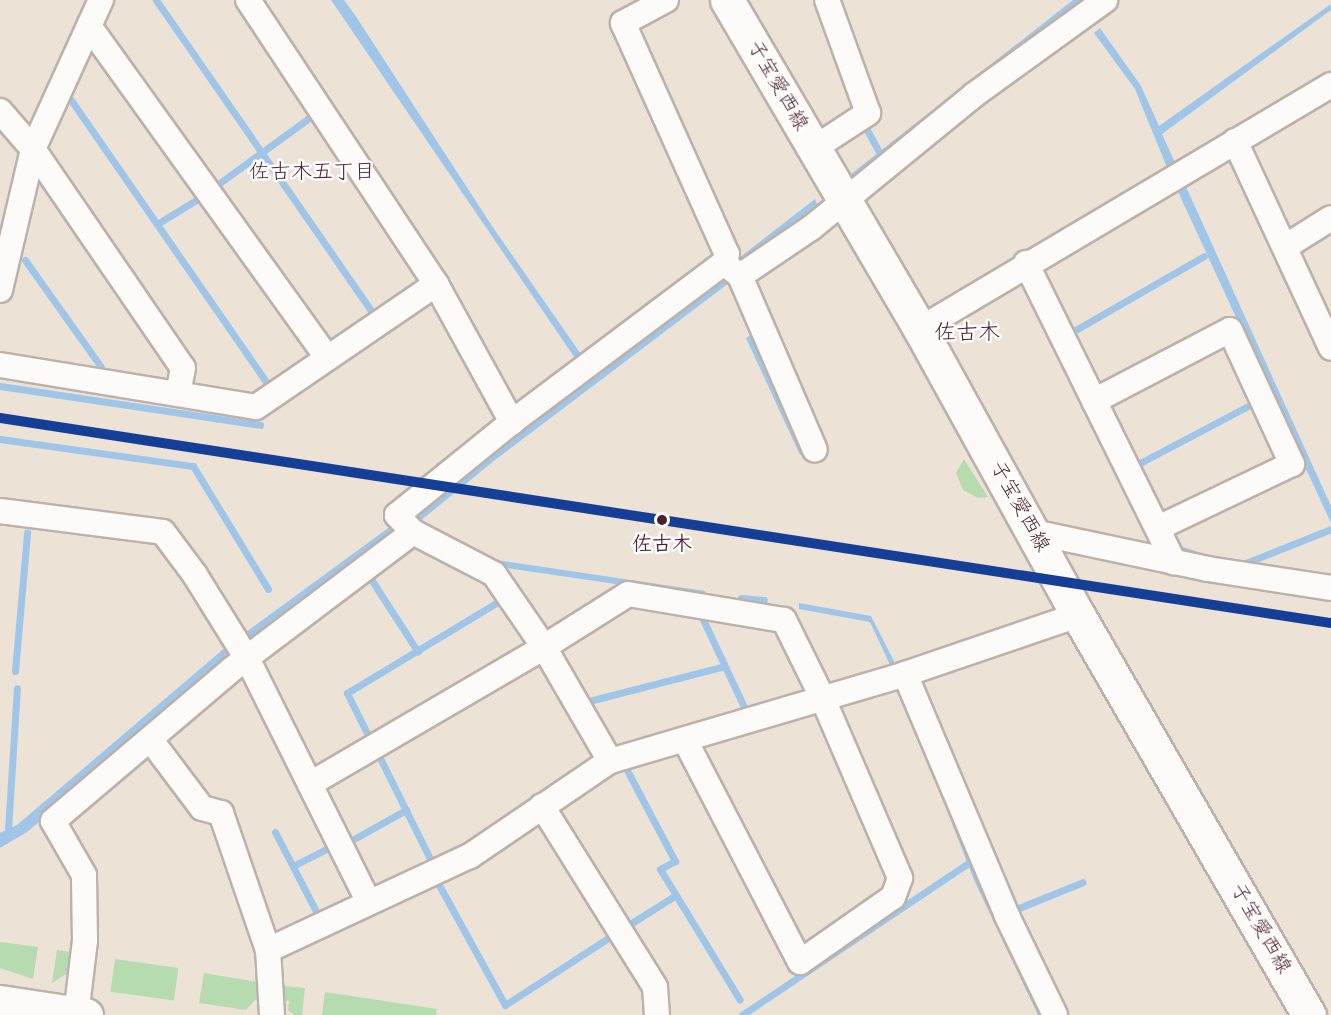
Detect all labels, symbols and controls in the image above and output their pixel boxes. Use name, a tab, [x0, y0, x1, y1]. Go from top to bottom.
street label: 子宝愛西線	[742, 37, 812, 135]
district label: 佐古木五丁目	[249, 160, 375, 186]
district label: 佐古木	[934, 322, 1000, 348]
street label: 子宝愛西線	[984, 457, 1054, 557]
marker: 佐古木	[651, 509, 673, 531]
place label: 佐古木	[632, 533, 692, 557]
street label: 子宝愛西線	[1225, 880, 1295, 978]

